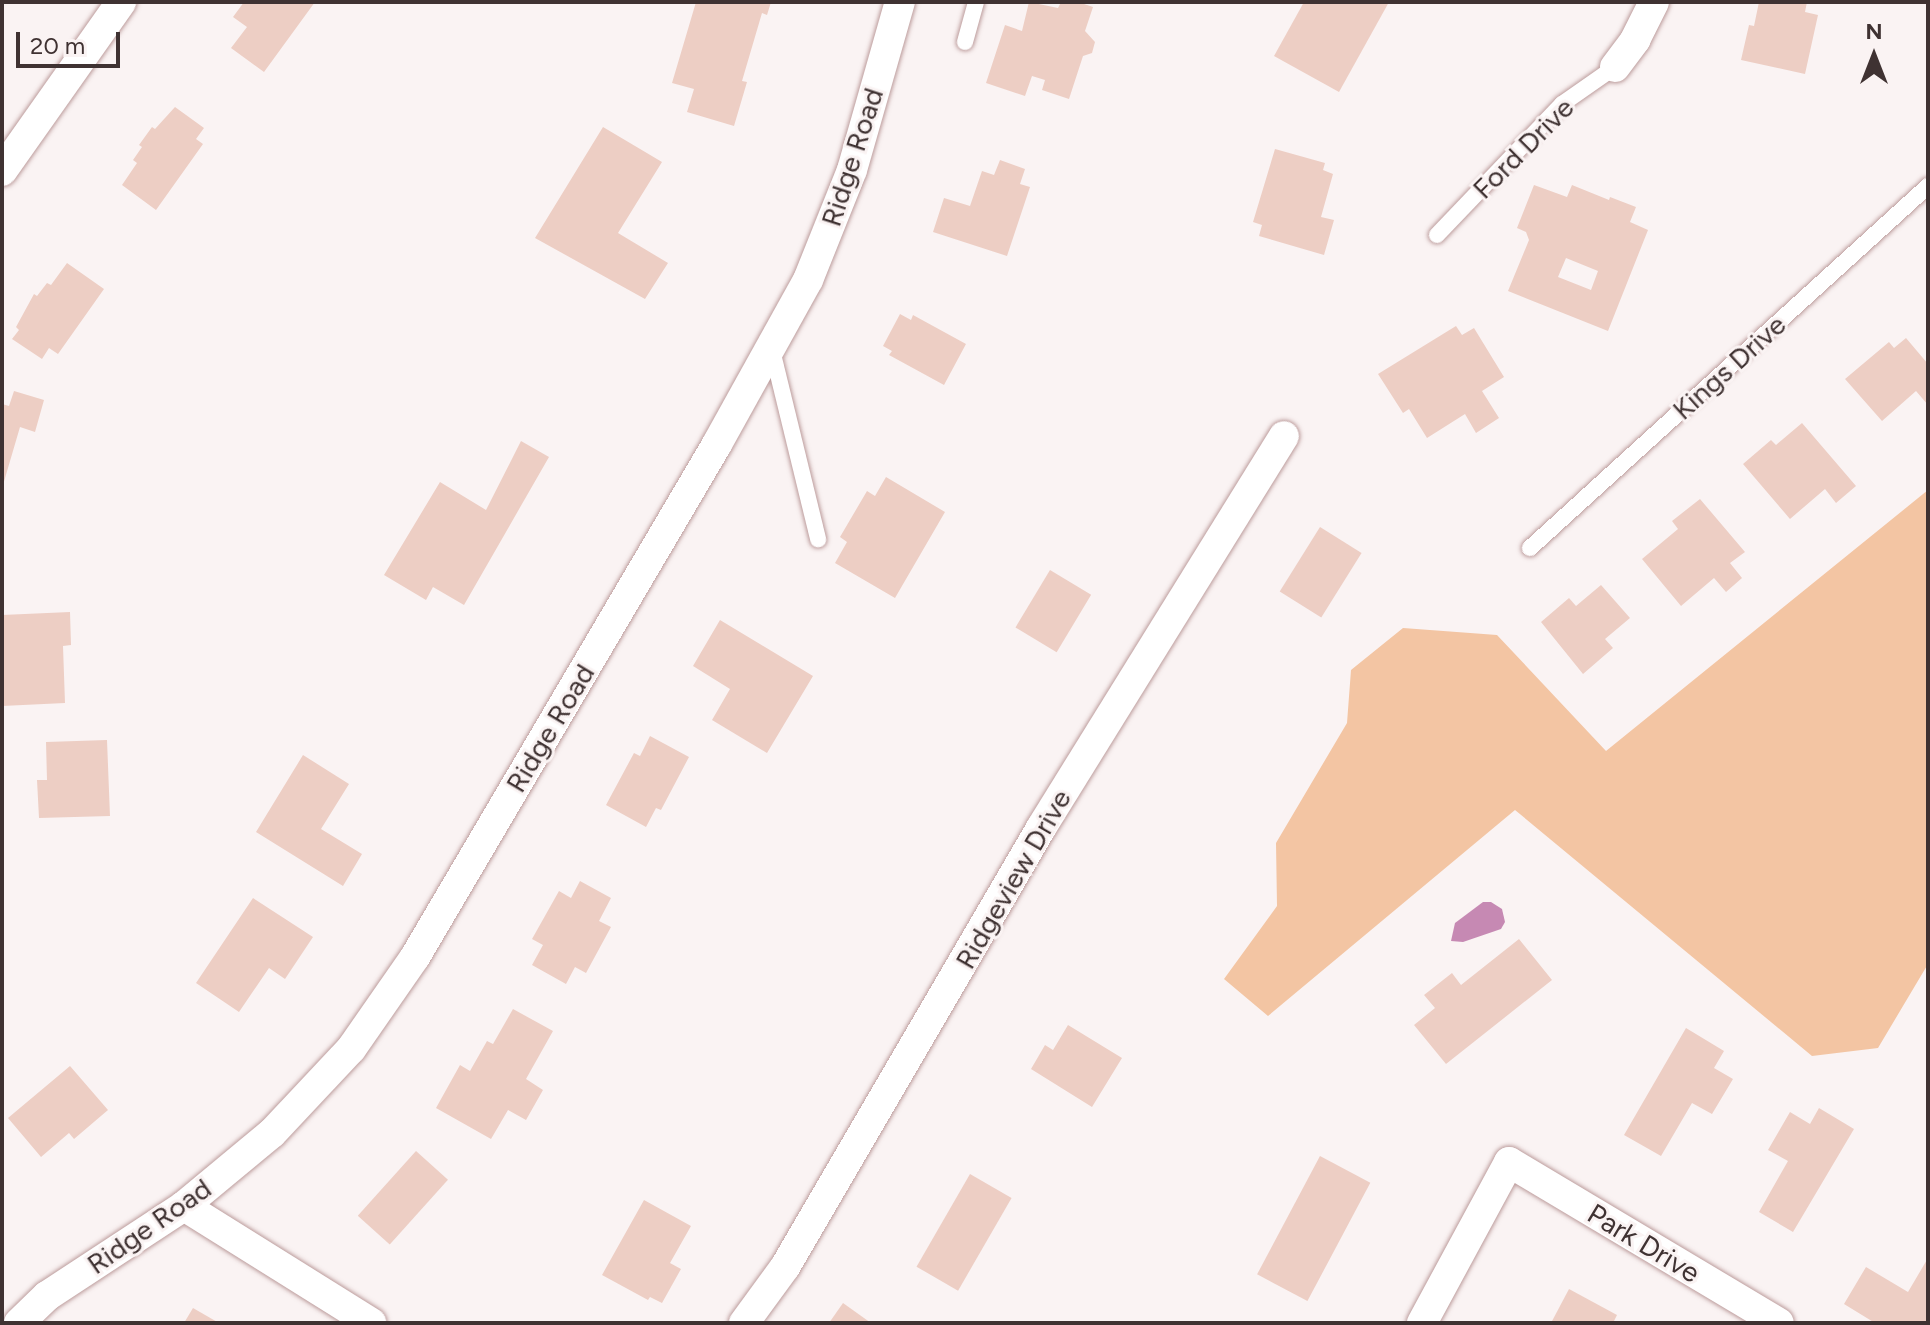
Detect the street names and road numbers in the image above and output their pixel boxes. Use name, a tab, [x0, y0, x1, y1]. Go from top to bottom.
street label: Ridge Road	[814, 84, 890, 230]
street label: Ford Drive	[1466, 91, 1580, 205]
street label: Kings Drive	[1666, 308, 1792, 426]
street label: Ridge Road	[499, 658, 601, 798]
street label: Ridgeview Drive	[948, 783, 1078, 975]
street label: Ridge Road	[81, 1171, 217, 1281]
street label: Park Drive	[1582, 1196, 1706, 1290]

